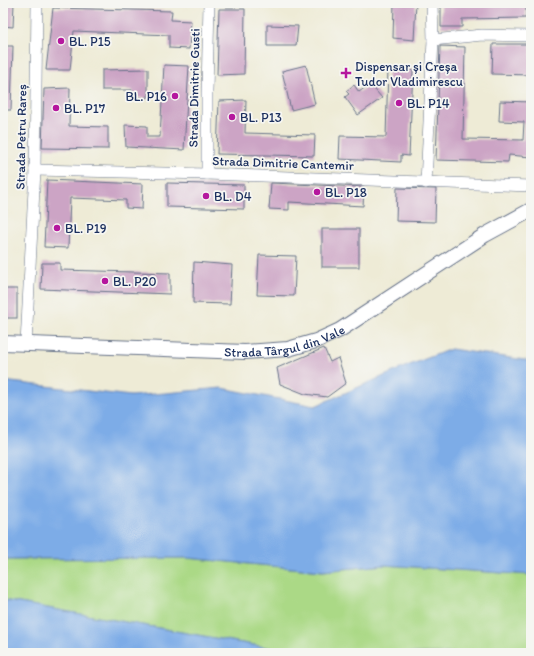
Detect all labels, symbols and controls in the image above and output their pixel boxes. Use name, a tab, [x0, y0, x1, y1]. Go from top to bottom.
street label: Strada Dimitrie Gusti	[185, 28, 203, 148]
place label: BL. P15	[69, 34, 111, 49]
marker: BL. P15	[56, 36, 66, 46]
place label: Dispensar și Creșa Tudor Vladimirescu	[355, 59, 463, 89]
marker: Dispensar și Creșa Tudor Vladimirescu	[340, 67, 352, 79]
street label: Strada Petru Rareș	[13, 84, 29, 190]
place label: BL. P16	[125, 89, 167, 104]
marker: BL. P16	[170, 91, 180, 101]
place label: BL. P14	[407, 96, 450, 111]
marker: BL. P14	[394, 98, 404, 108]
place label: BL. P17	[64, 101, 106, 116]
marker: BL. P17	[51, 103, 61, 113]
place label: BL. P13	[240, 110, 282, 125]
marker: BL. P13	[227, 112, 237, 122]
street label: Strada Dimitrie Cantemir	[212, 153, 355, 173]
place label: BL. P18	[325, 185, 367, 200]
marker: BL. P18	[312, 187, 322, 197]
place label: BL. D4	[214, 189, 252, 204]
marker: BL. D4	[201, 191, 211, 201]
place label: BL. P19	[65, 221, 107, 236]
marker: BL. P19	[52, 223, 62, 233]
place label: BL. P20	[113, 274, 157, 289]
marker: BL. P20	[100, 276, 110, 286]
street label: Strada Târgul din Vale	[224, 322, 347, 360]

